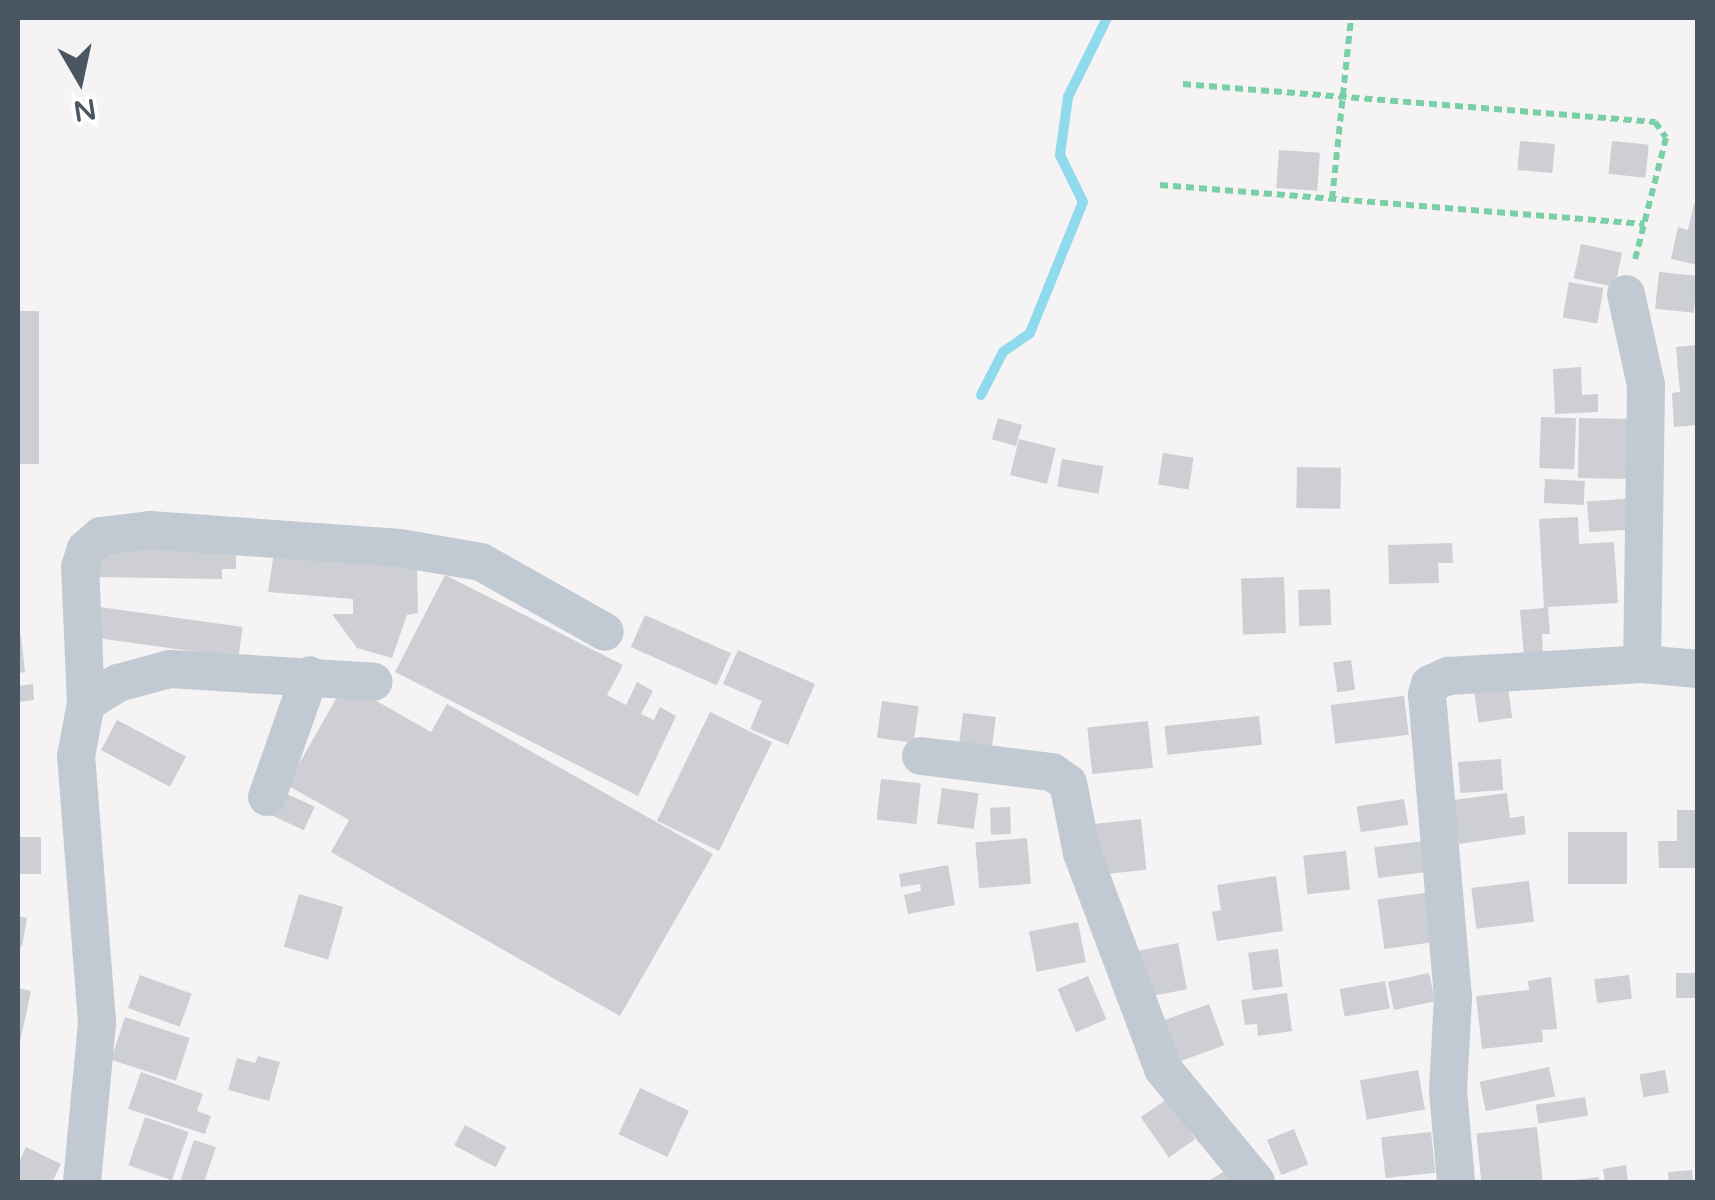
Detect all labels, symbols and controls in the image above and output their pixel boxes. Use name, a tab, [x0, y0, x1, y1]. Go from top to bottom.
north arrow	[30, 30, 130, 130]
text: N	[71, 91, 98, 128]

